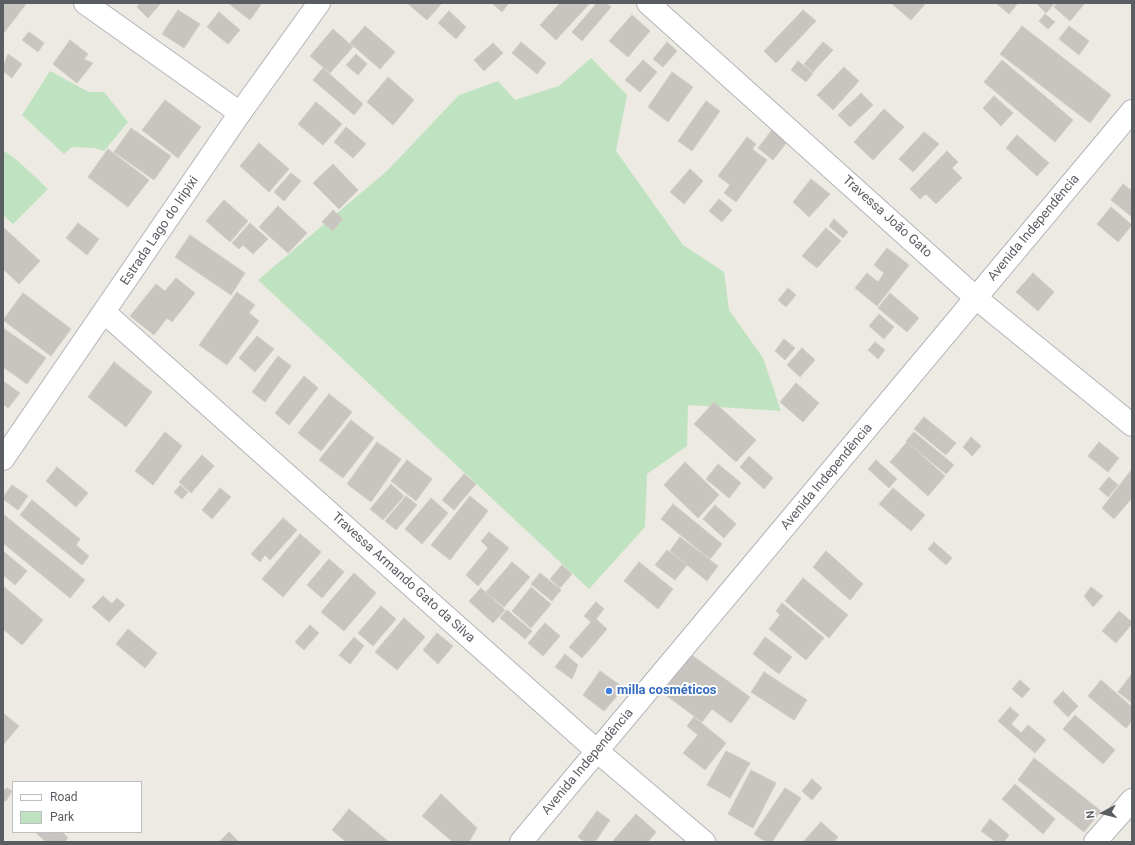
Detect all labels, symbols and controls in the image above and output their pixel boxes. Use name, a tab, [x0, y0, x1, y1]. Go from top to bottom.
street label: Avenida Independência	[985, 172, 1083, 284]
street label: Estrada Lago do Iripixi	[118, 173, 202, 289]
street label: Travessa João Gato	[839, 173, 935, 261]
street label: Avenida Independência	[778, 421, 876, 533]
street label: Travessa Armando Gato da Silva	[328, 510, 478, 646]
place label: milla cosméticos	[617, 683, 716, 699]
marker: milla cosméticos	[604, 686, 614, 696]
street label: Avenida Independência	[539, 706, 637, 818]
legend	[12, 781, 142, 833]
text: Road	[50, 790, 78, 804]
north arrow	[1083, 793, 1123, 833]
text: Park	[50, 810, 74, 824]
text: N	[1084, 810, 1098, 819]

